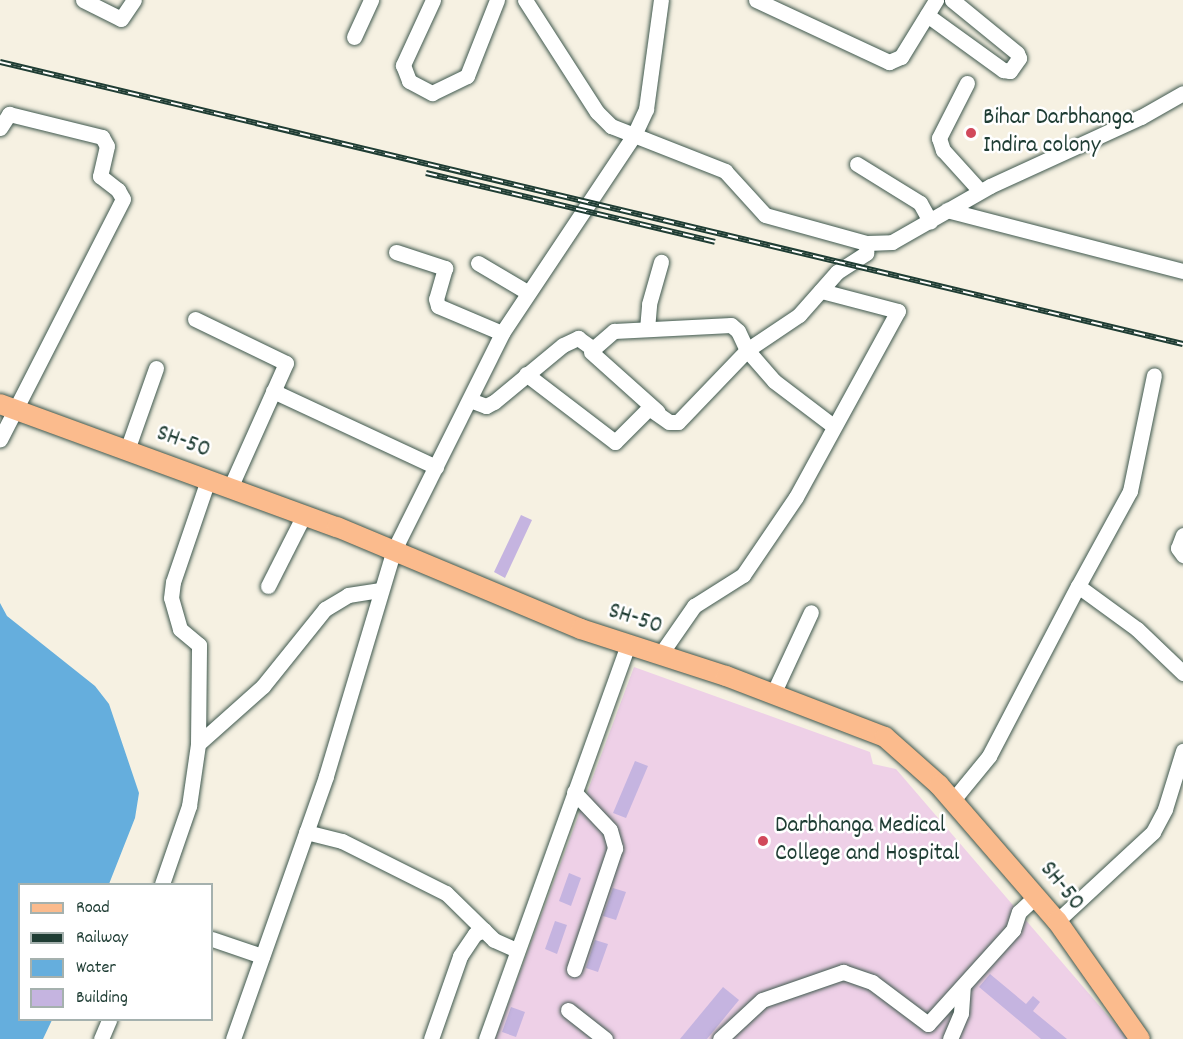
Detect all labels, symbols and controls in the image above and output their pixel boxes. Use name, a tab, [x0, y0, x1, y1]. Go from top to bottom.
place label: Bihar Darbhanga Indira colony	[983, 105, 1133, 161]
marker: Bihar Darbhanga Indira colony	[964, 126, 978, 140]
street label: SH-50	[152, 420, 214, 466]
street label: SH-50	[604, 598, 666, 642]
place label: Darbhanga Medical College and Hospital	[775, 813, 960, 869]
marker: Darbhanga Medical College and Hospital	[756, 834, 770, 848]
street label: SH-50	[1032, 856, 1090, 918]
legend	[18, 883, 213, 1021]
text: Road	[76, 896, 110, 921]
text: Railway	[76, 926, 128, 951]
text: Water	[76, 956, 116, 981]
text: Building	[76, 986, 128, 1011]

